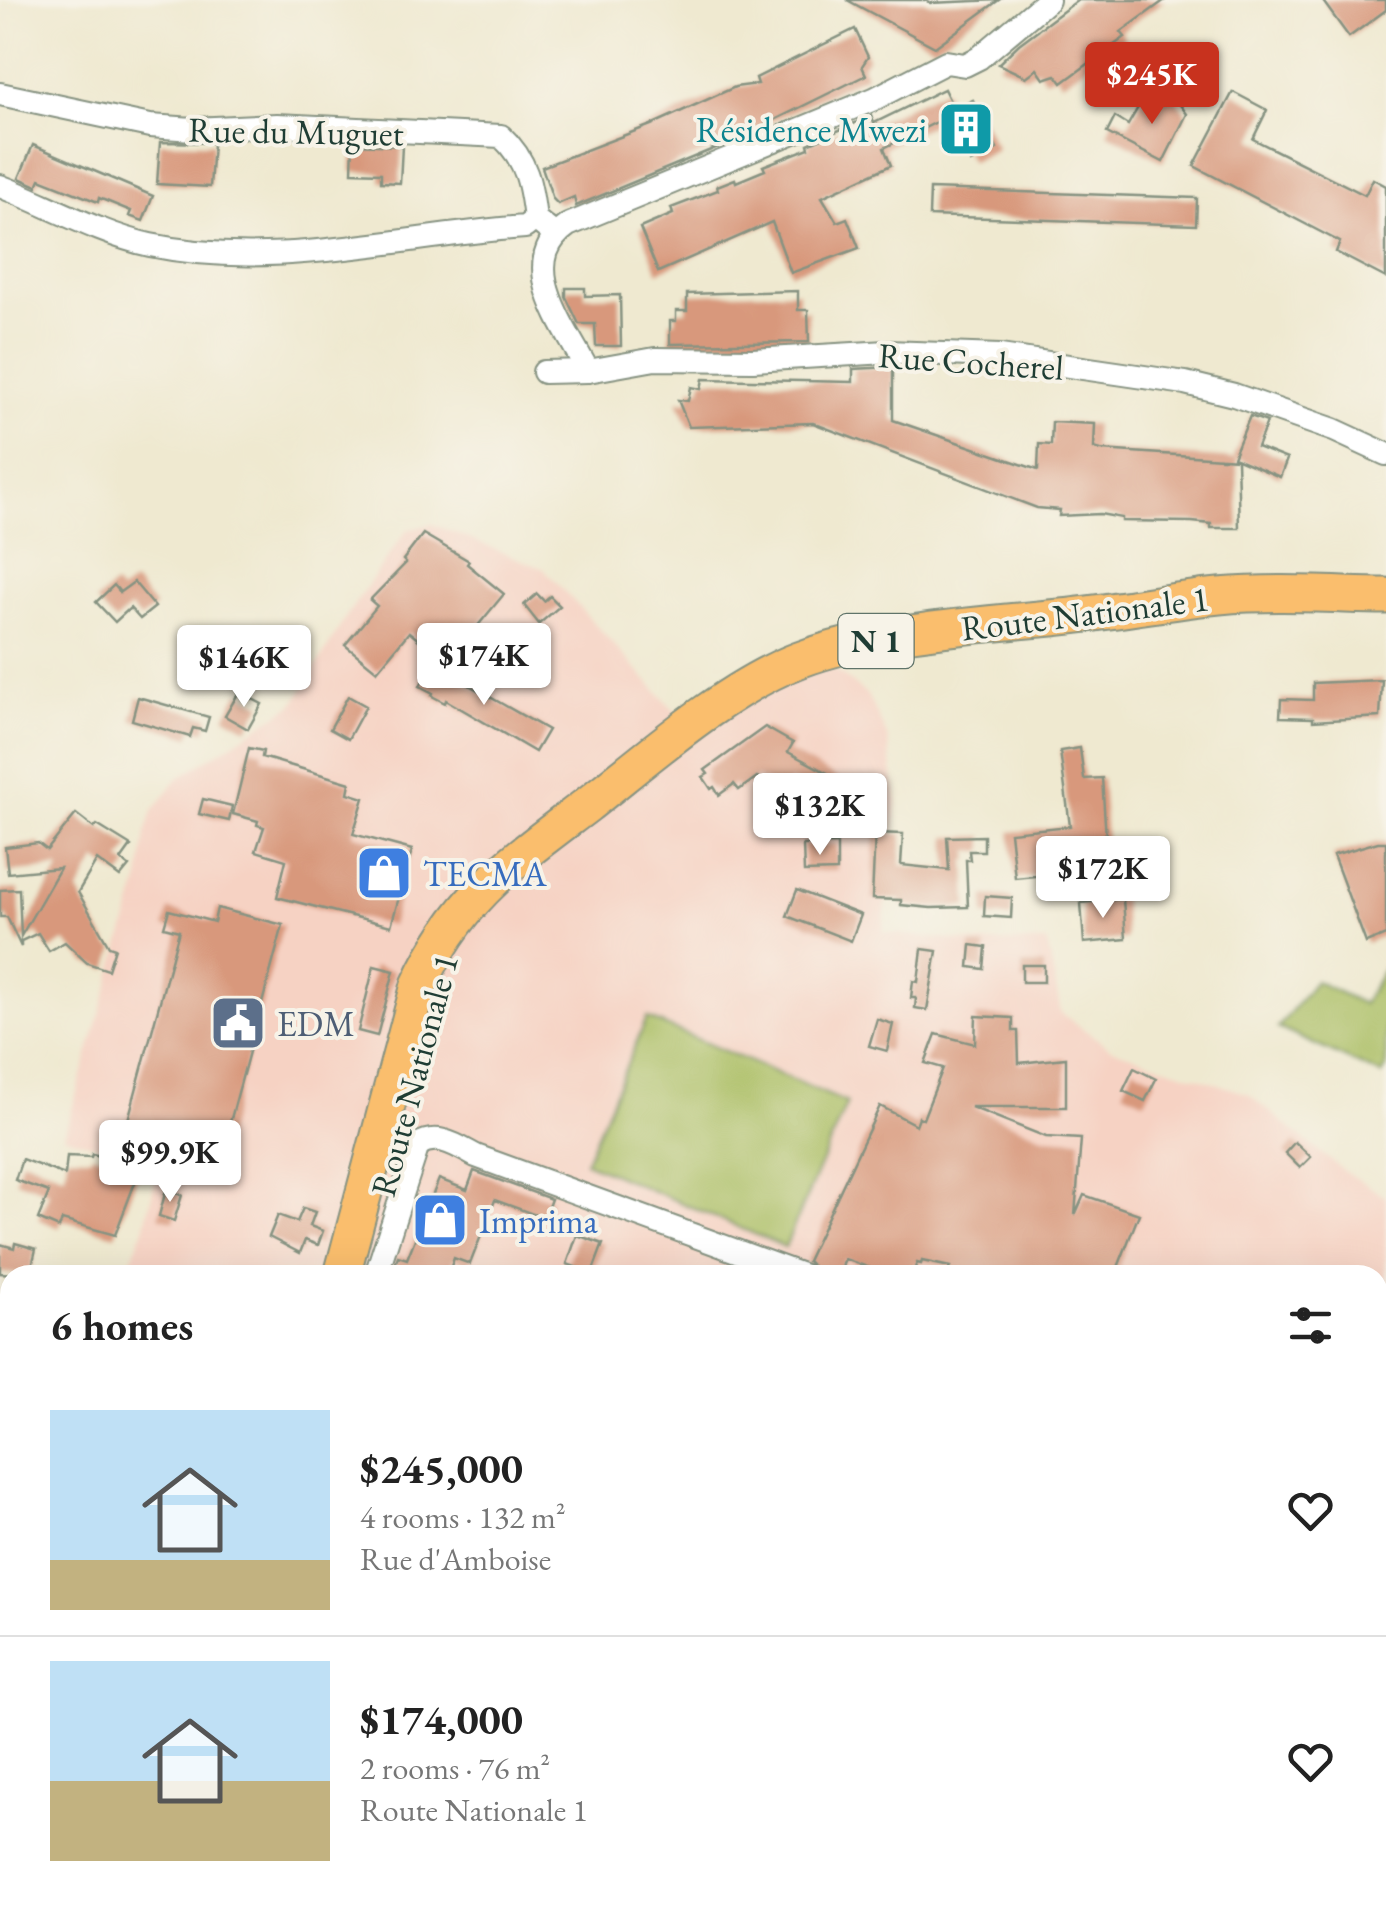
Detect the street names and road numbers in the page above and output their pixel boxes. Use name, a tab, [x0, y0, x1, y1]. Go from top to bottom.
street label: Rue du Muguet	[188, 107, 404, 155]
street label: Rue Cocherel	[877, 332, 1065, 390]
street label: Route Nationale 1	[959, 575, 1211, 651]
road number: N 1	[838, 614, 914, 668]
street label: Route Nationale 1	[360, 949, 468, 1201]

